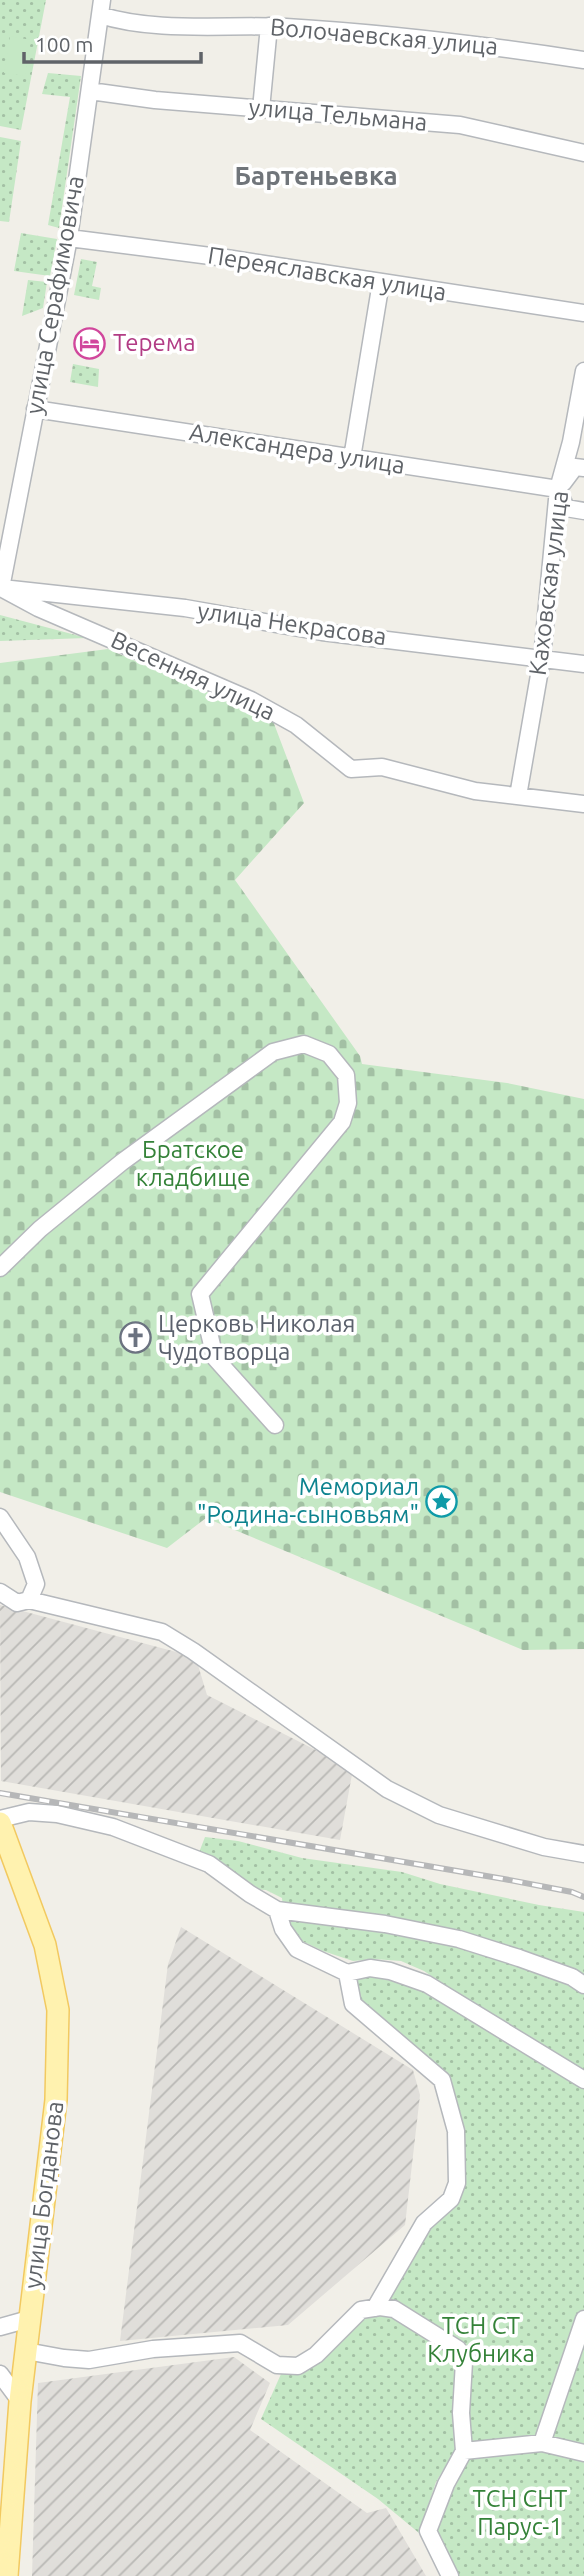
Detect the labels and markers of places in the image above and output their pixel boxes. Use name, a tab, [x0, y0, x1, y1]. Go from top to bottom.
hotel icon: Терема	[73, 326, 107, 360]
place label: Терема	[113, 329, 196, 356]
place label: Церковь Николая Чудотворца	[158, 1310, 355, 1365]
church icon: Церковь Николая Чудотворца	[118, 1321, 152, 1355]
place label: Мемориал "Родина-сыновьям"	[197, 1473, 419, 1528]
place icon: Мемориал "Родина-сыновьям"	[425, 1484, 459, 1518]

